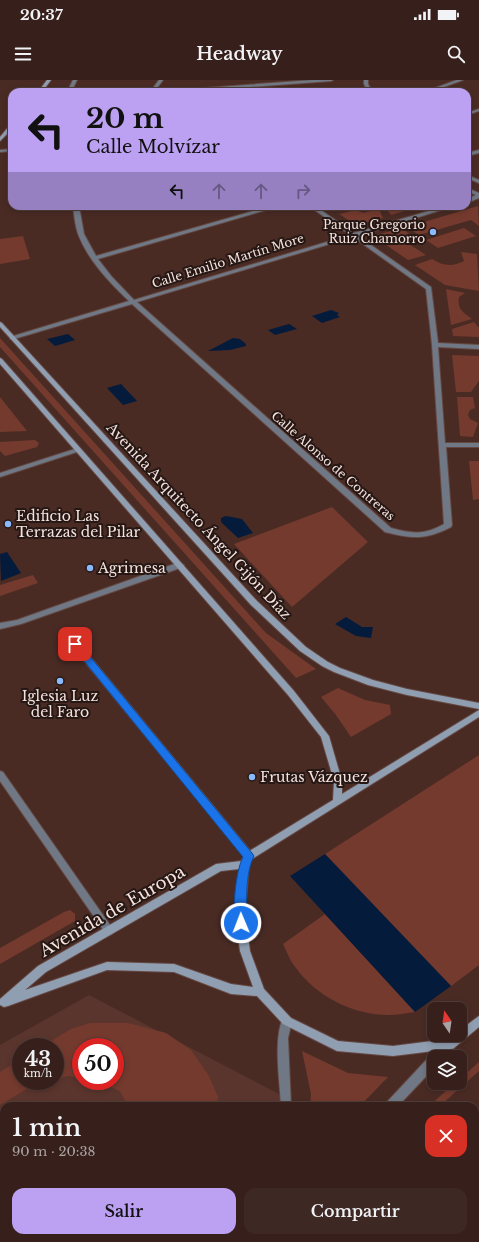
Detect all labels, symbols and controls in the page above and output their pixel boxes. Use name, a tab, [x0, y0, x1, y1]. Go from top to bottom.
text: 20:37	[20, 5, 63, 24]
icon: menu	[12, 43, 34, 65]
text: Headway	[196, 43, 283, 65]
icon: search	[445, 43, 467, 65]
text: 20 m	[86, 101, 164, 136]
icon: left	[20, 104, 72, 156]
text: Calle Molvízar	[86, 136, 220, 158]
icon: left	[166, 180, 188, 202]
icon: ahead	[208, 180, 230, 202]
icon: ahead	[250, 180, 272, 202]
icon: right	[292, 180, 314, 202]
place label: Parque Gregorio Ruiz Chamorro	[323, 217, 425, 246]
marker: Parque Gregorio Ruiz Chamorro	[428, 227, 438, 237]
street label: Calle Emilio Martín More	[150, 230, 306, 291]
street label: Calle Alonso de Contreras	[268, 408, 398, 523]
street label: Avenida Arquitecto Ángel Gijón Díaz	[102, 418, 295, 623]
place label: Edificio Las Terrazas del Pilar	[16, 507, 141, 541]
marker: Edificio Las Terrazas del Pilar	[3, 519, 13, 529]
place label: Agrimesa	[97, 559, 166, 577]
marker: Agrimesa	[85, 563, 95, 573]
pin	[58, 627, 92, 661]
icon: arrive	[64, 633, 86, 655]
marker: Iglesia Luz del Faro	[55, 676, 65, 686]
place label: Iglesia Luz del Faro	[22, 687, 98, 721]
place label: Frutas Vázquez	[260, 768, 368, 786]
marker: Frutas Vázquez	[247, 772, 257, 782]
street label: Avenida de Europa	[35, 861, 189, 962]
position arrow	[220, 902, 262, 944]
north arrow	[427, 1002, 467, 1042]
map controls	[427, 1002, 467, 1090]
speed limit sign: 50	[72, 1038, 124, 1090]
text: 43	[25, 1047, 51, 1071]
button: layers	[427, 1050, 467, 1090]
text: km/h	[24, 1067, 52, 1080]
text: 1 min	[12, 1113, 81, 1142]
button: close	[425, 1115, 467, 1157]
text: 90 m · 20:38	[12, 1143, 95, 1160]
button: Salir	[12, 1188, 236, 1234]
button: Compartir	[244, 1188, 467, 1234]

